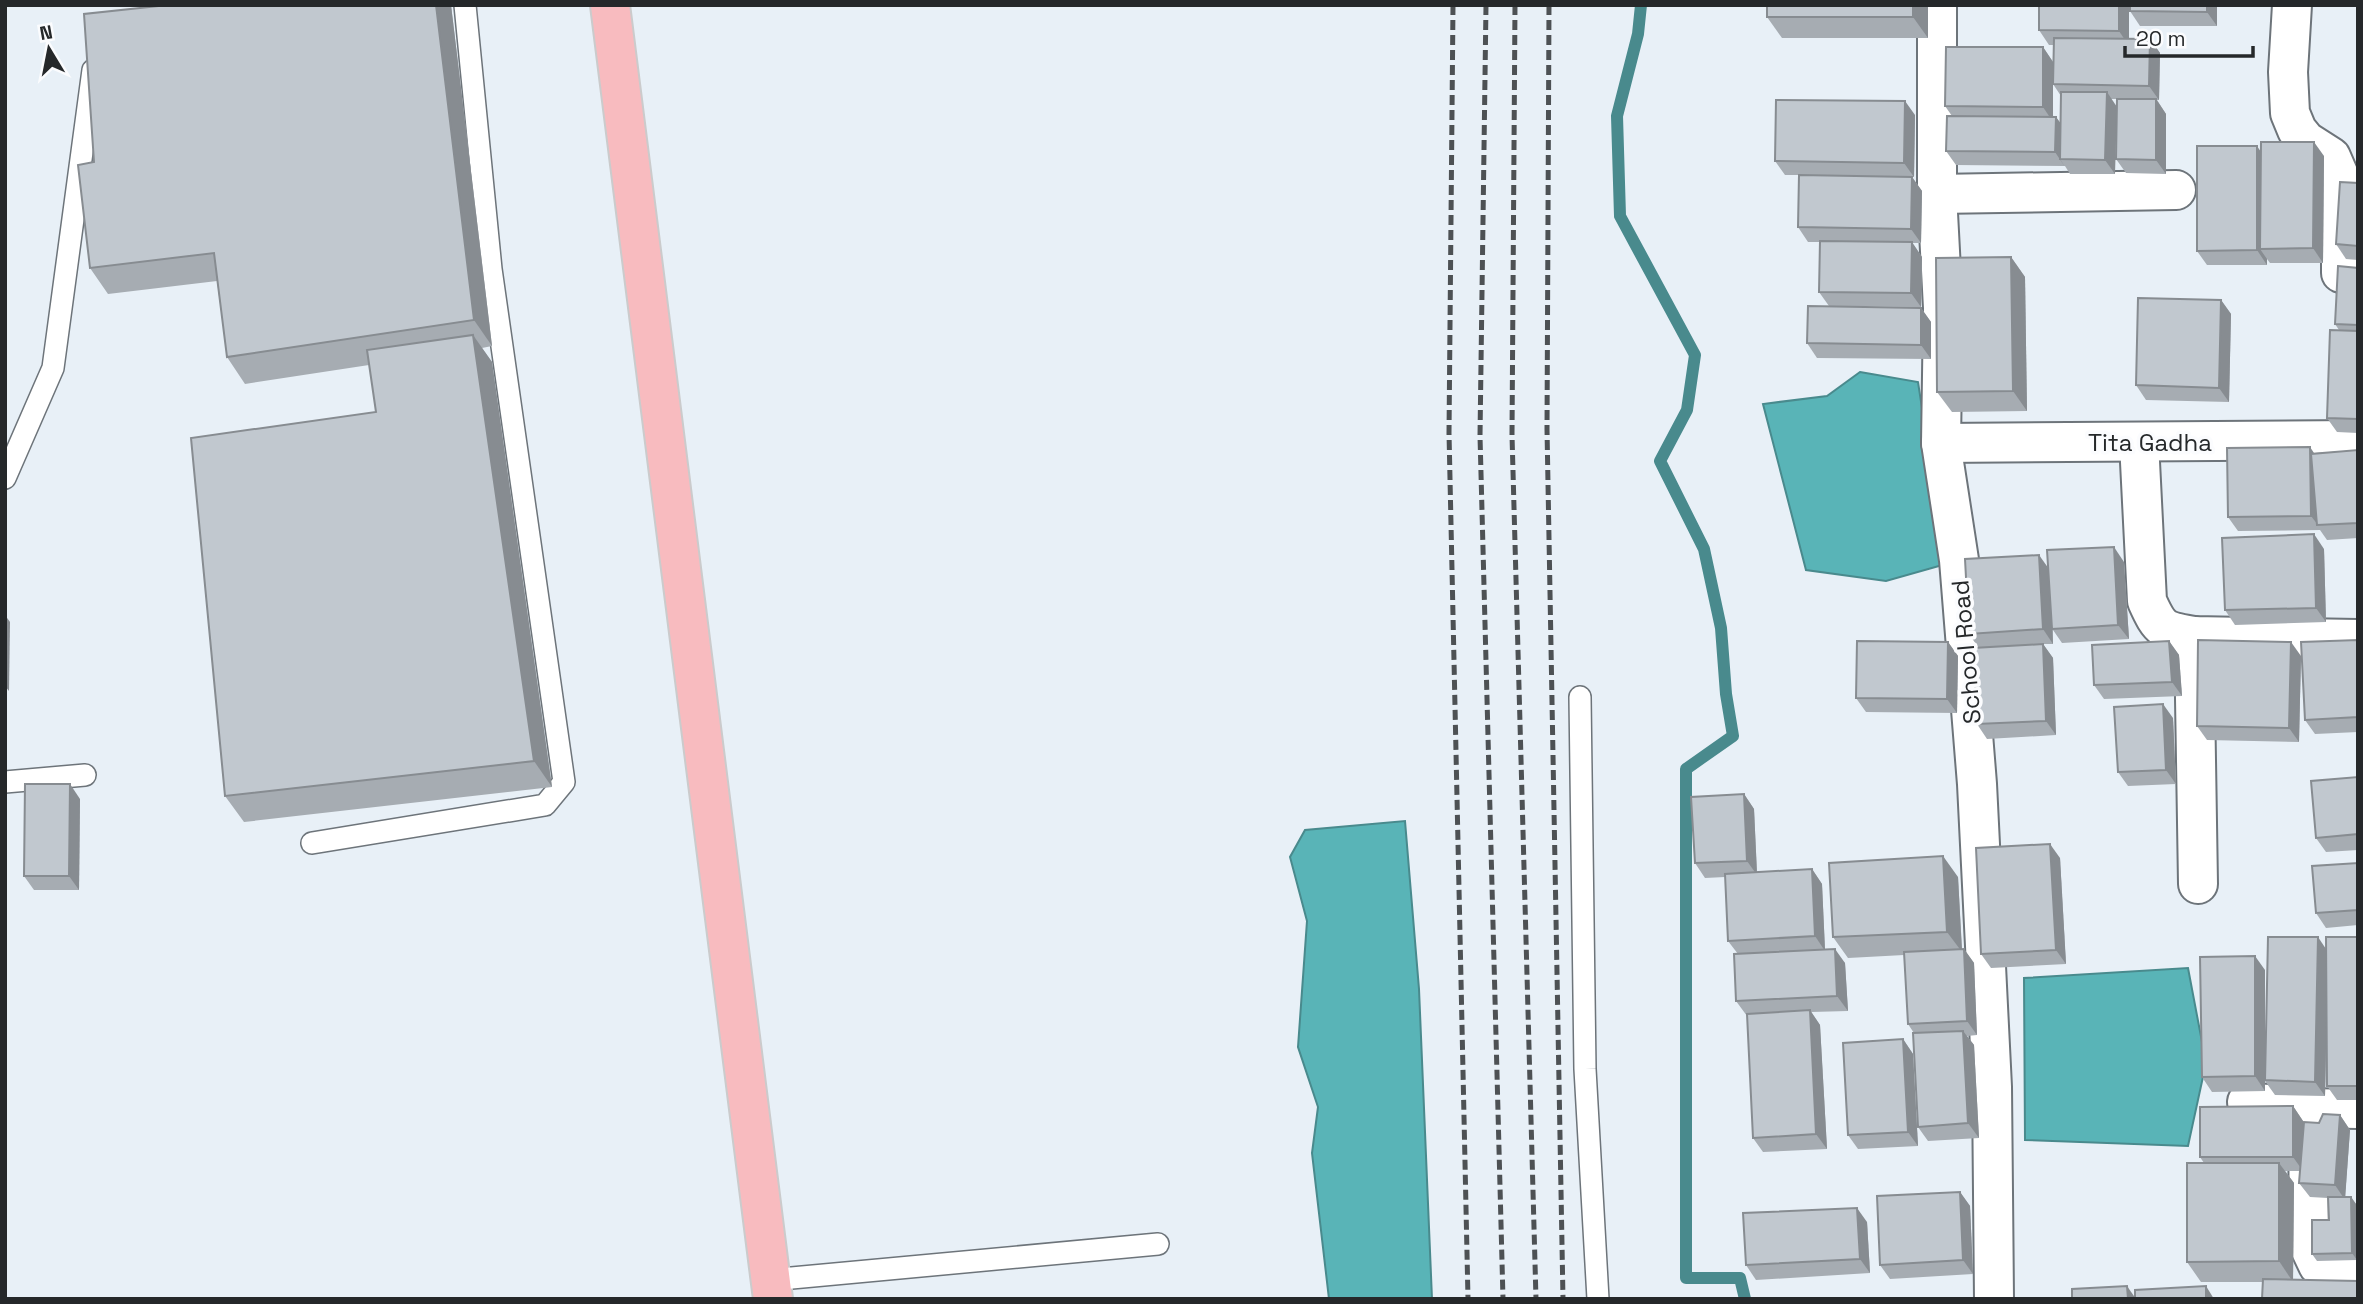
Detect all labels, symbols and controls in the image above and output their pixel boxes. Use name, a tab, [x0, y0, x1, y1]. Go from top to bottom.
north arrow	[14, 14, 84, 84]
scale bar	[2125, 14, 2253, 58]
text: N	[38, 19, 55, 46]
text: 20 m	[2136, 25, 2186, 52]
street label: Tita Gadha	[2088, 427, 2212, 458]
street label: School Road	[1944, 579, 1988, 725]

